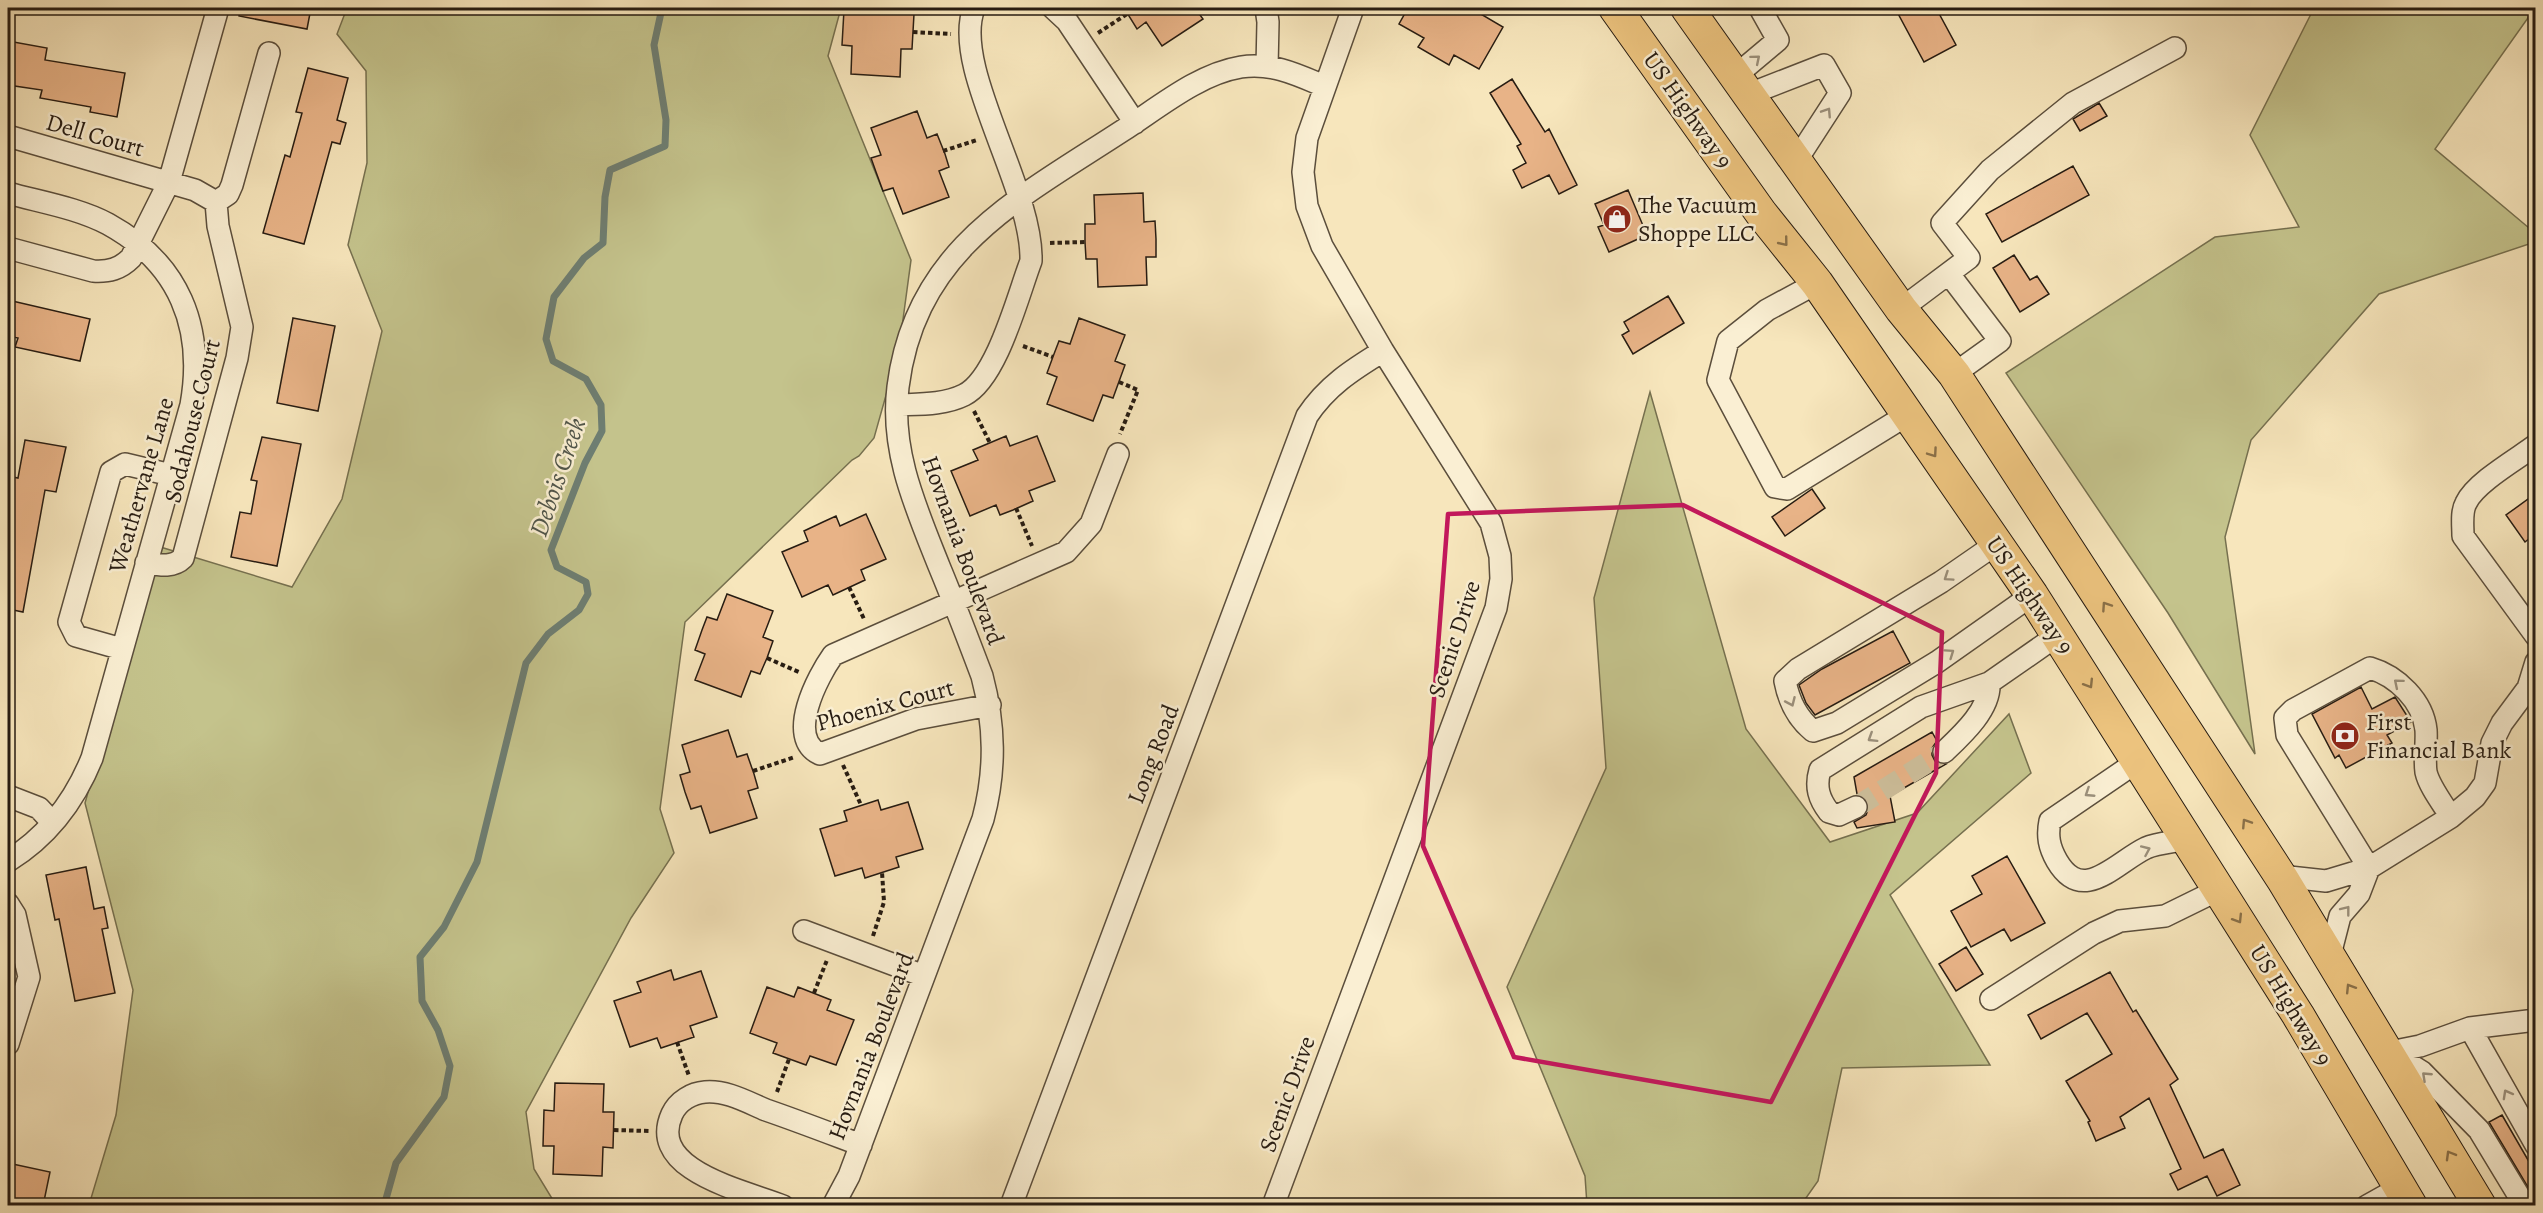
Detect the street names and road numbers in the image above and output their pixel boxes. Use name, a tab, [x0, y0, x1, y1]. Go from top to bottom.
street label: US Highway 9	[1636, 45, 1740, 175]
street label: Dell Court	[42, 106, 148, 164]
street label: Sodahouse Court	[156, 336, 228, 506]
street label: Weathervane Lane	[100, 394, 181, 577]
street label: Hovnania Boulevard	[914, 451, 1012, 649]
street label: US Highway 9	[1979, 529, 2081, 661]
street label: Scenic Drive	[1420, 576, 1488, 702]
street label: Phoenix Court	[813, 671, 958, 739]
street label: Long Road	[1119, 700, 1187, 808]
street label: US Highway 9	[2242, 938, 2340, 1072]
street label: Hovnania Boulevard	[820, 947, 922, 1145]
street label: Scenic Drive	[1251, 1031, 1323, 1157]

